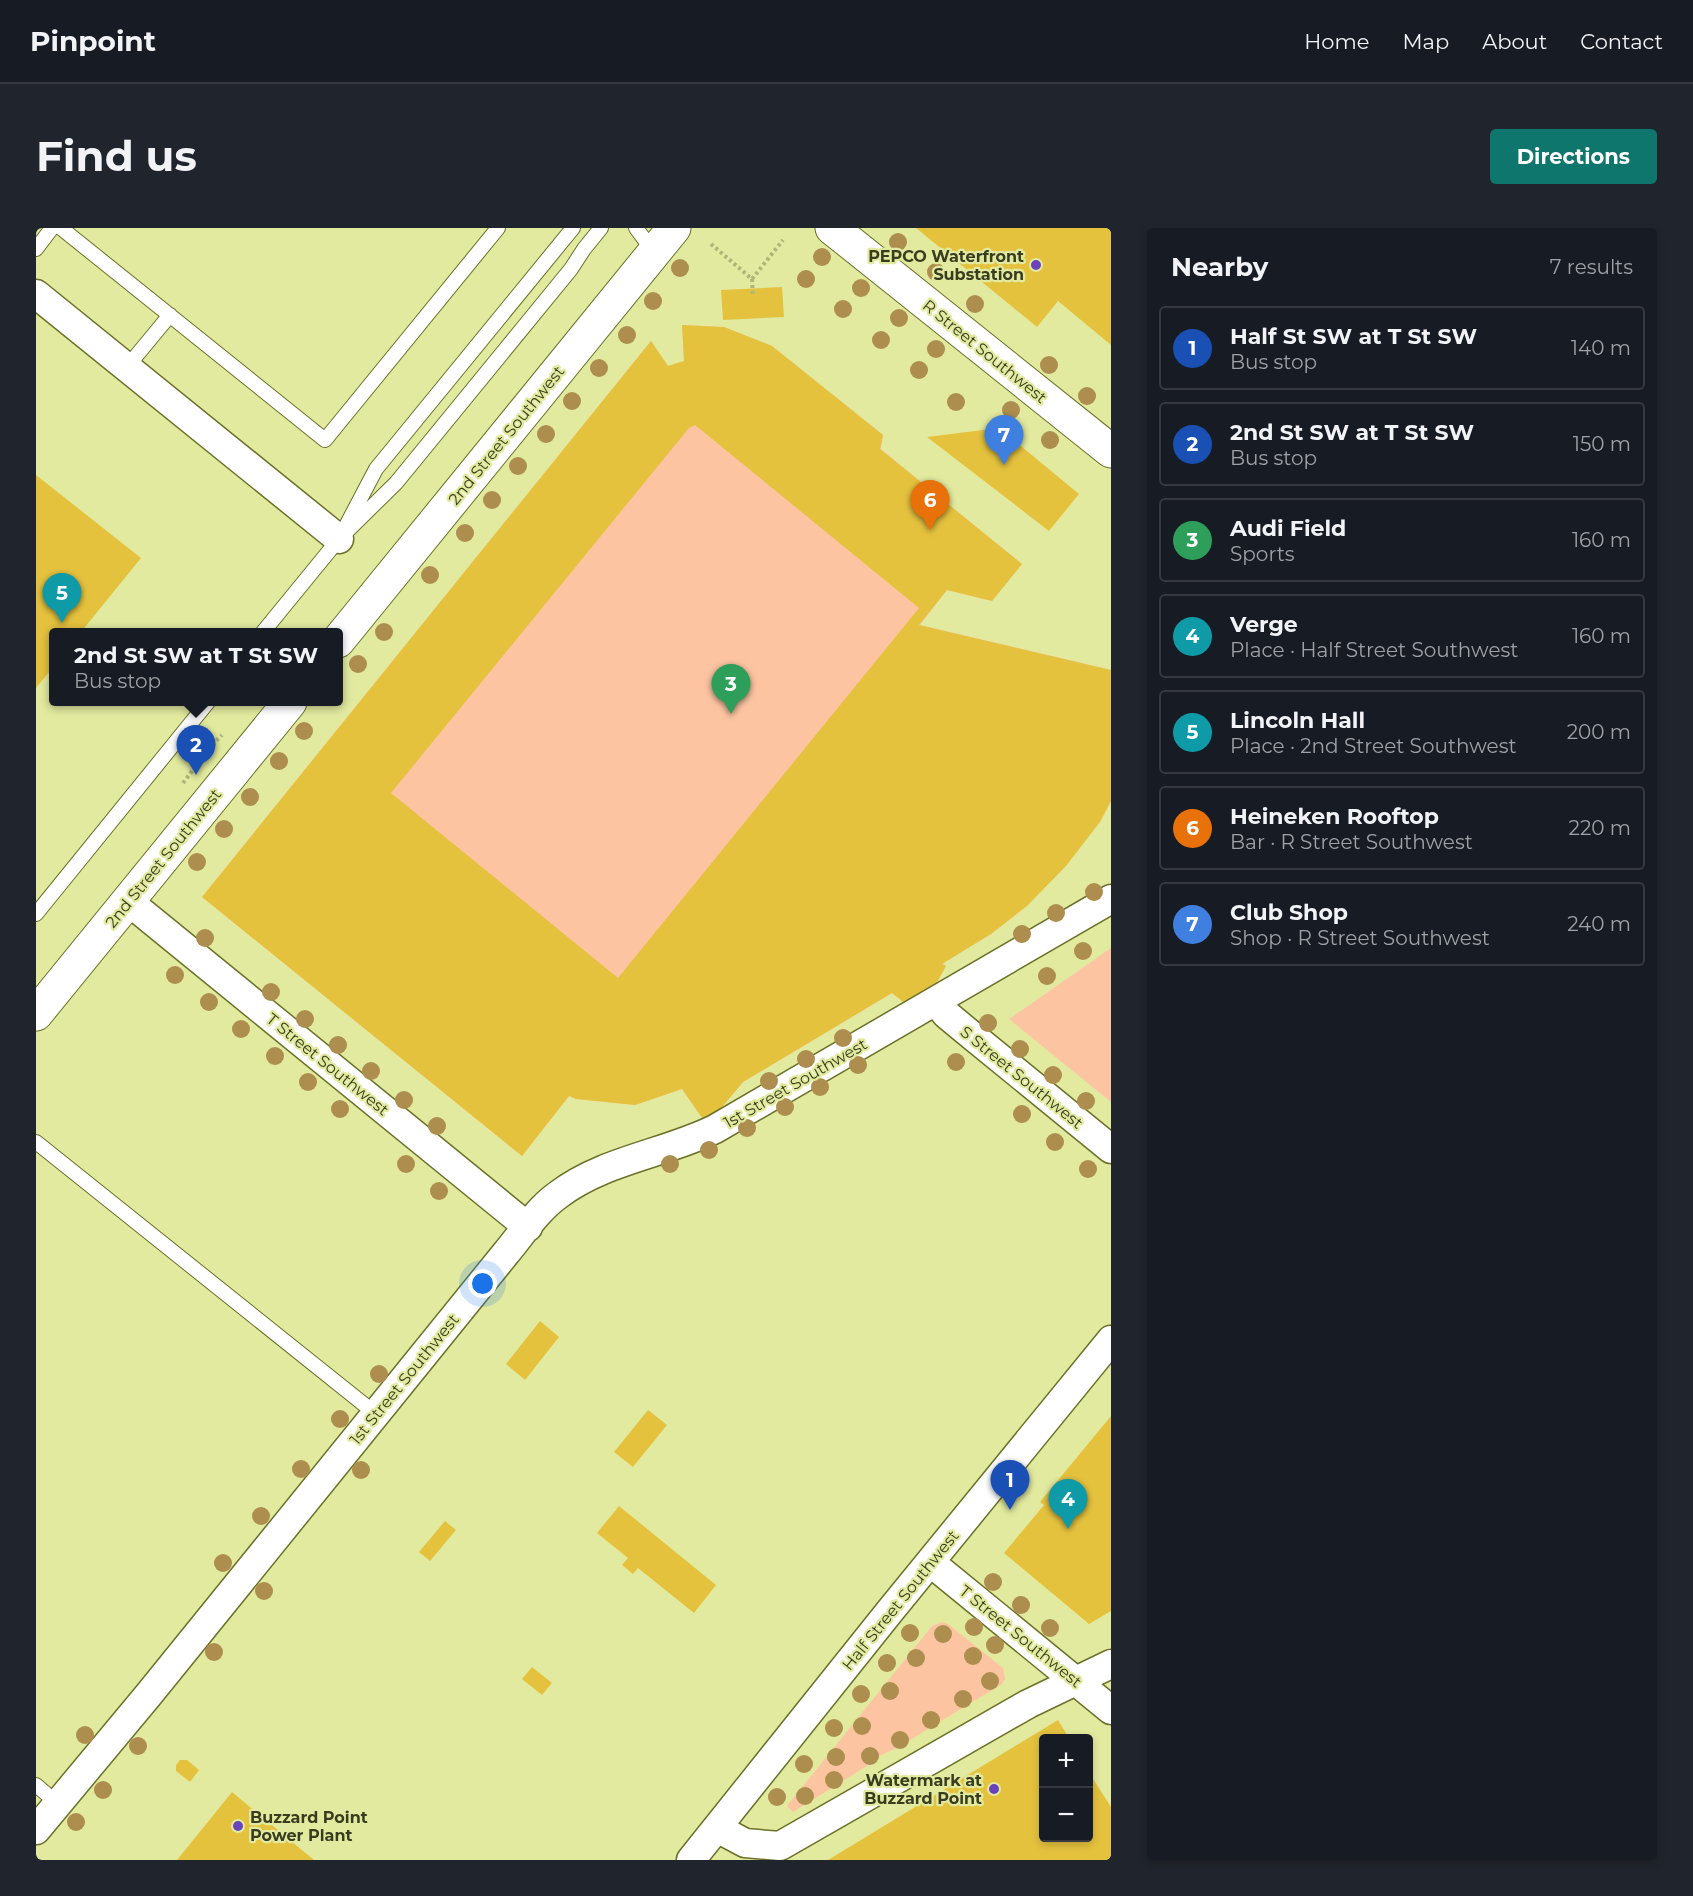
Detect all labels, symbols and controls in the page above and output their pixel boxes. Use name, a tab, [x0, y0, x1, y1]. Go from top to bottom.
text: Pinpoint	[30, 24, 156, 58]
text: Home	[1304, 29, 1369, 54]
text: Map	[1402, 29, 1449, 54]
text: About	[1482, 29, 1547, 54]
text: Contact	[1580, 29, 1663, 54]
button: Directions	[1490, 129, 1657, 184]
text: Find us	[36, 130, 197, 182]
place label: PEPCO Waterfront Substation	[868, 247, 1024, 284]
text: Nearby	[1171, 251, 1268, 283]
text: 7 results	[1550, 255, 1633, 279]
marker: PEPCO Waterfront Substation	[1029, 258, 1043, 272]
street label: R Street Southwest	[919, 296, 1051, 408]
text: Half St SW at T St SW	[1230, 323, 1477, 350]
text: 1	[1189, 336, 1196, 360]
text: 140 m	[1571, 336, 1631, 360]
text: Bus stop	[1230, 350, 1317, 374]
street label: 2nd Street Southwest	[445, 362, 569, 509]
pin: 7	[984, 416, 1024, 465]
text: 2nd St SW at T St SW	[1230, 419, 1474, 446]
text: 2	[1187, 432, 1198, 456]
text: 150 m	[1573, 432, 1631, 456]
text: Bus stop	[1230, 446, 1317, 470]
pin: 6	[910, 480, 950, 530]
text: Audi Field	[1230, 515, 1346, 542]
text: 3	[1187, 528, 1198, 552]
text: 160 m	[1572, 528, 1631, 552]
text: Sports	[1230, 542, 1295, 566]
pin: 5	[42, 574, 82, 623]
text: Verge	[1230, 611, 1298, 638]
text: 4	[1186, 624, 1199, 648]
text: 160 m	[1572, 624, 1631, 648]
popup	[49, 628, 343, 706]
text: Place · Half Street Southwest	[1230, 638, 1518, 662]
text: 2nd St SW at T St SW	[74, 642, 318, 669]
pin: 3	[712, 664, 750, 714]
text: Bus stop	[74, 669, 161, 693]
text: Lincoln Hall	[1230, 707, 1365, 734]
text: 5	[1187, 720, 1198, 744]
text: 200 m	[1567, 720, 1631, 744]
pin: 2	[176, 726, 216, 775]
text: Place · 2nd Street Southwest	[1230, 734, 1517, 758]
street label: 2nd Street Southwest	[102, 785, 226, 932]
text: Heineken Rooftop	[1230, 803, 1439, 830]
text: 6	[1186, 816, 1199, 840]
text: 220 m	[1569, 816, 1631, 840]
text: Bar · R Street Southwest	[1230, 830, 1473, 854]
text: Club Shop	[1230, 899, 1348, 926]
text: 7	[1186, 912, 1199, 936]
text: 240 m	[1567, 912, 1631, 936]
text: Shop · R Street Southwest	[1230, 926, 1490, 950]
street label: T Street Southwest	[263, 1009, 393, 1120]
street label: S Street Southwest	[957, 1022, 1087, 1133]
street label: 1st Street Southwest	[720, 1034, 871, 1132]
your location	[468, 1269, 497, 1298]
street label: 1st Street Southwest	[346, 1310, 463, 1448]
pin: 1	[990, 1460, 1030, 1510]
pin: 4	[1048, 1480, 1088, 1529]
street label: Half Street Southwest	[838, 1526, 963, 1674]
street label: T Street Southwest	[956, 1581, 1086, 1692]
map controls	[1039, 1734, 1093, 1842]
button: +	[1039, 1734, 1093, 1788]
place label: Watermark at Buzzard Point	[864, 1771, 982, 1808]
marker: Watermark at Buzzard Point	[987, 1782, 1001, 1796]
button: −	[1039, 1788, 1093, 1842]
place label: Buzzard Point Power Plant	[250, 1808, 368, 1845]
marker: Buzzard Point Power Plant	[231, 1819, 245, 1833]

